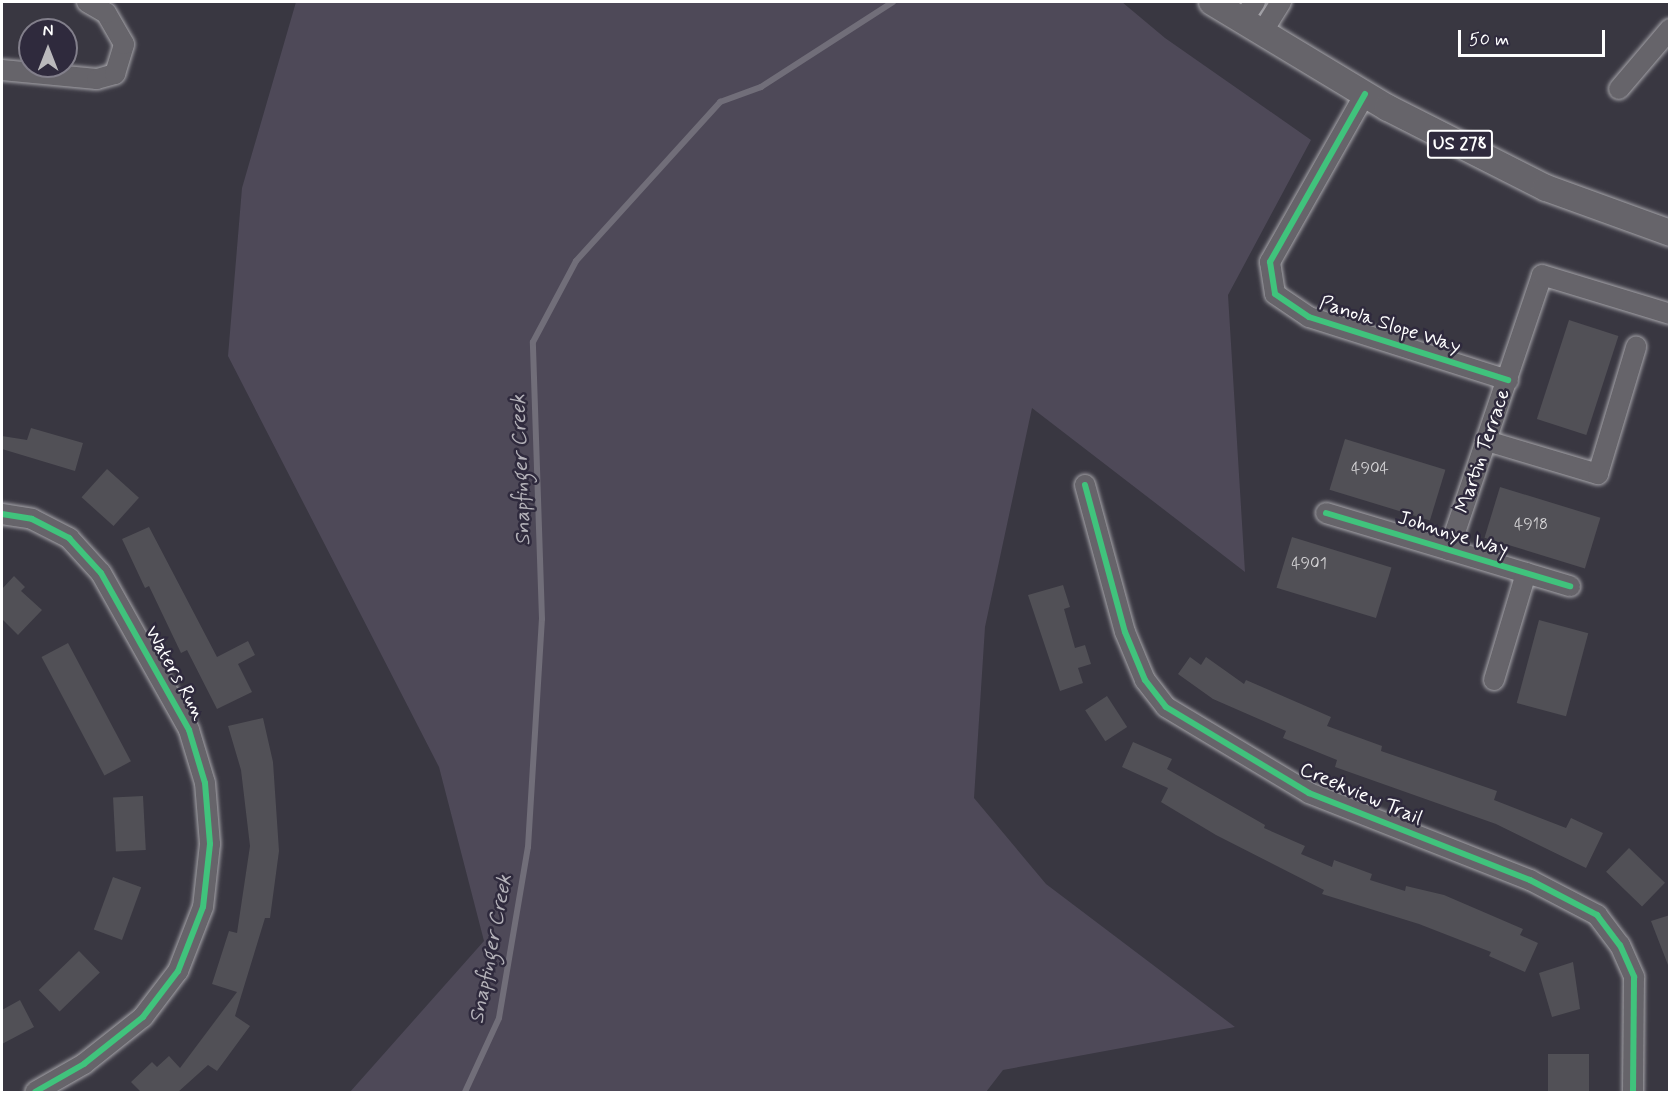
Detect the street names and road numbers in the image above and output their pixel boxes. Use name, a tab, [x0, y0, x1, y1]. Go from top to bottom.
road number: US 278	[1426, 129, 1494, 159]
street label: Panola Slope Way	[1316, 291, 1464, 359]
street label: Martin Terrace	[1451, 387, 1515, 515]
street label: Johnnye Way	[1393, 505, 1513, 563]
street label: Waters Run	[140, 623, 210, 723]
street label: Creekview Trail	[1297, 758, 1425, 830]

